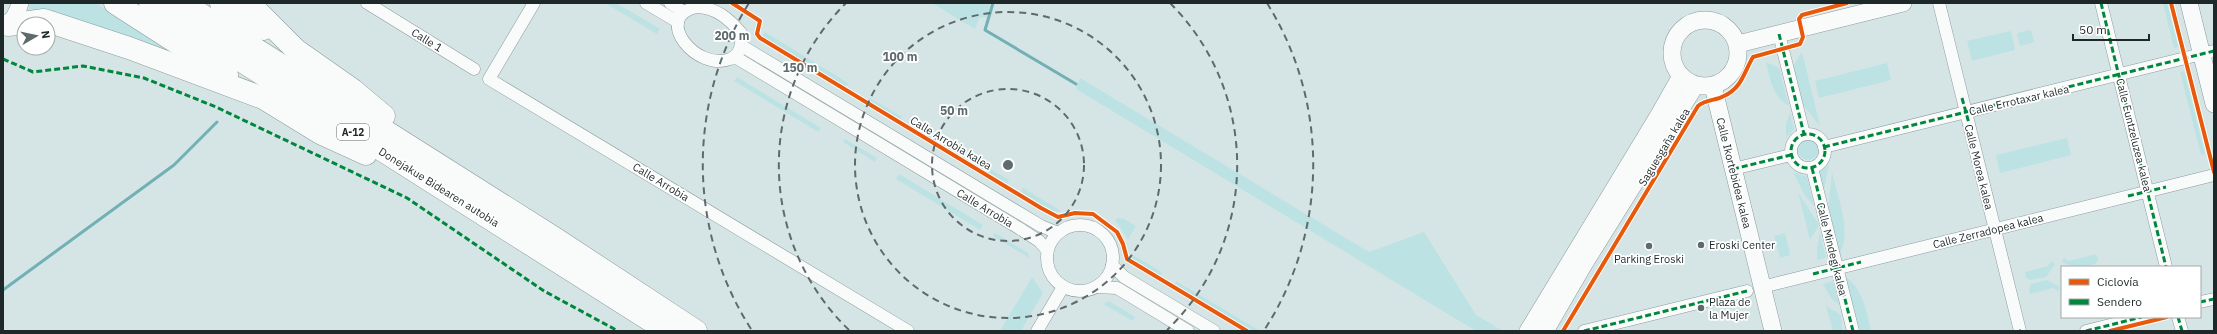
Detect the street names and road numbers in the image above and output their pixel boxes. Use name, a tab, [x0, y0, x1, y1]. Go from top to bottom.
street label: Calle 1	[409, 25, 445, 55]
street label: Calle Euntzeluzea kalea	[2113, 77, 2155, 193]
street label: Calle Errotaxar kalea	[1968, 82, 2070, 118]
street label: Saguesgaña kalea	[1635, 105, 1693, 189]
street label: Calle Arrobia kalea	[908, 113, 994, 173]
street label: Calle Ikortebidea kalea	[1713, 116, 1755, 230]
street label: Calle Morea kalea	[1962, 123, 1996, 211]
road number: A-12	[337, 124, 369, 140]
street label: Donejakue Bidearen autobia	[376, 144, 502, 230]
street label: Calle Arrobia	[630, 160, 692, 204]
street label: Calle Arrobia	[954, 186, 1016, 230]
street label: Calle Mindegi kalea	[1814, 201, 1850, 297]
street label: Calle Zerradopea kalea	[1931, 210, 2045, 252]

